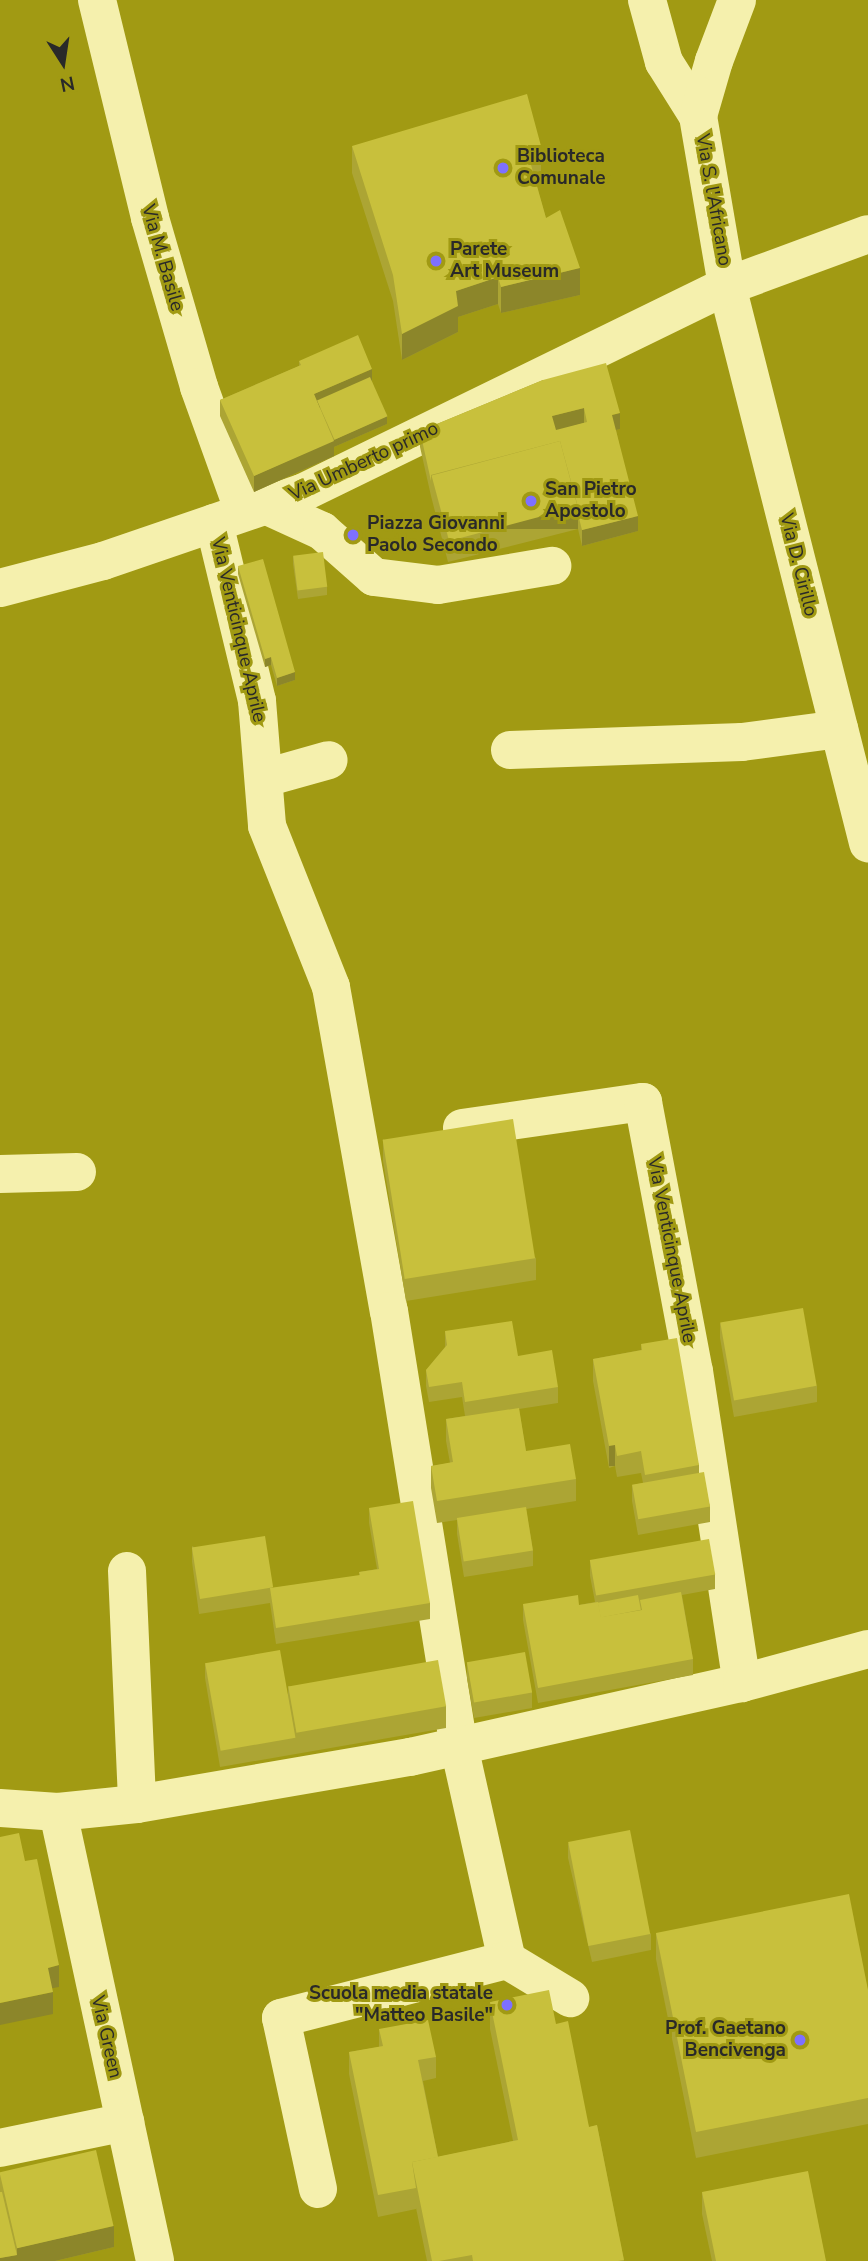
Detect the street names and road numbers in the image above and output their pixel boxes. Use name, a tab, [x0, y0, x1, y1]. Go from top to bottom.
street label: Via S. l'Africano	[690, 132, 736, 268]
street label: Via M. Basile	[136, 202, 188, 314]
street label: Via Umberto primo	[286, 417, 442, 507]
street label: Via D. Cirillo	[774, 511, 822, 619]
street label: Via Venticinque Aprile	[206, 535, 270, 725]
street label: Via Venticinque Aprile	[642, 1155, 700, 1345]
street label: Via Green	[85, 1994, 127, 2080]

